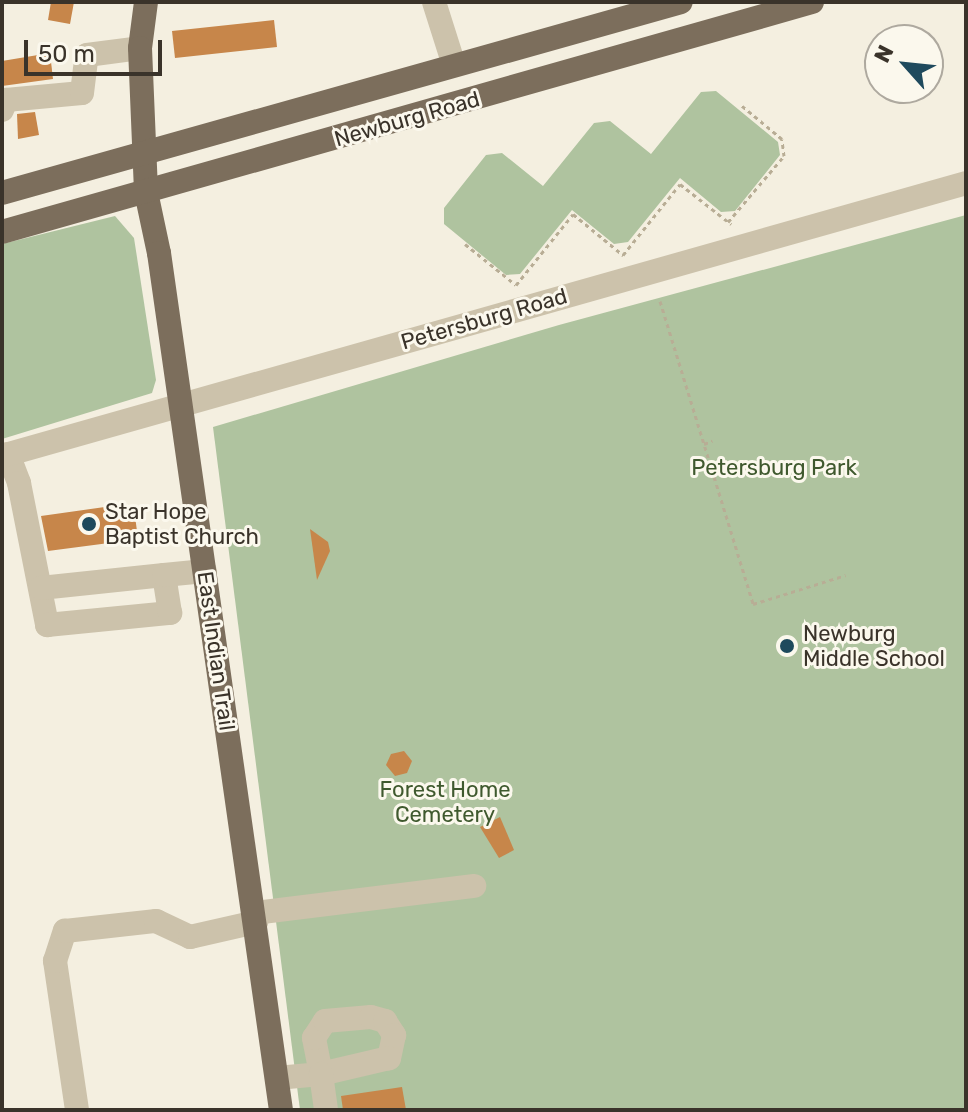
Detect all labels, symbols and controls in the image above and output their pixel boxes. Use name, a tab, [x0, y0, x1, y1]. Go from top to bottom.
scale bar	[28, 24, 166, 74]
north arrow	[864, 24, 944, 104]
text: 50 m	[38, 40, 95, 68]
text: N	[868, 41, 900, 67]
street label: Newburg Road	[331, 86, 483, 152]
street label: Petersburg Road	[398, 283, 570, 355]
park label: Petersburg Park	[691, 455, 857, 481]
place label: Star Hope Baptist Church	[105, 498, 259, 550]
marker: Star Hope Baptist Church	[80, 515, 98, 533]
street label: East Indian Trail	[192, 569, 240, 733]
place label: Newburg Middle School	[803, 620, 945, 672]
marker: Newburg Middle School	[778, 637, 796, 655]
park label: Forest Home Cemetery	[379, 776, 511, 828]

